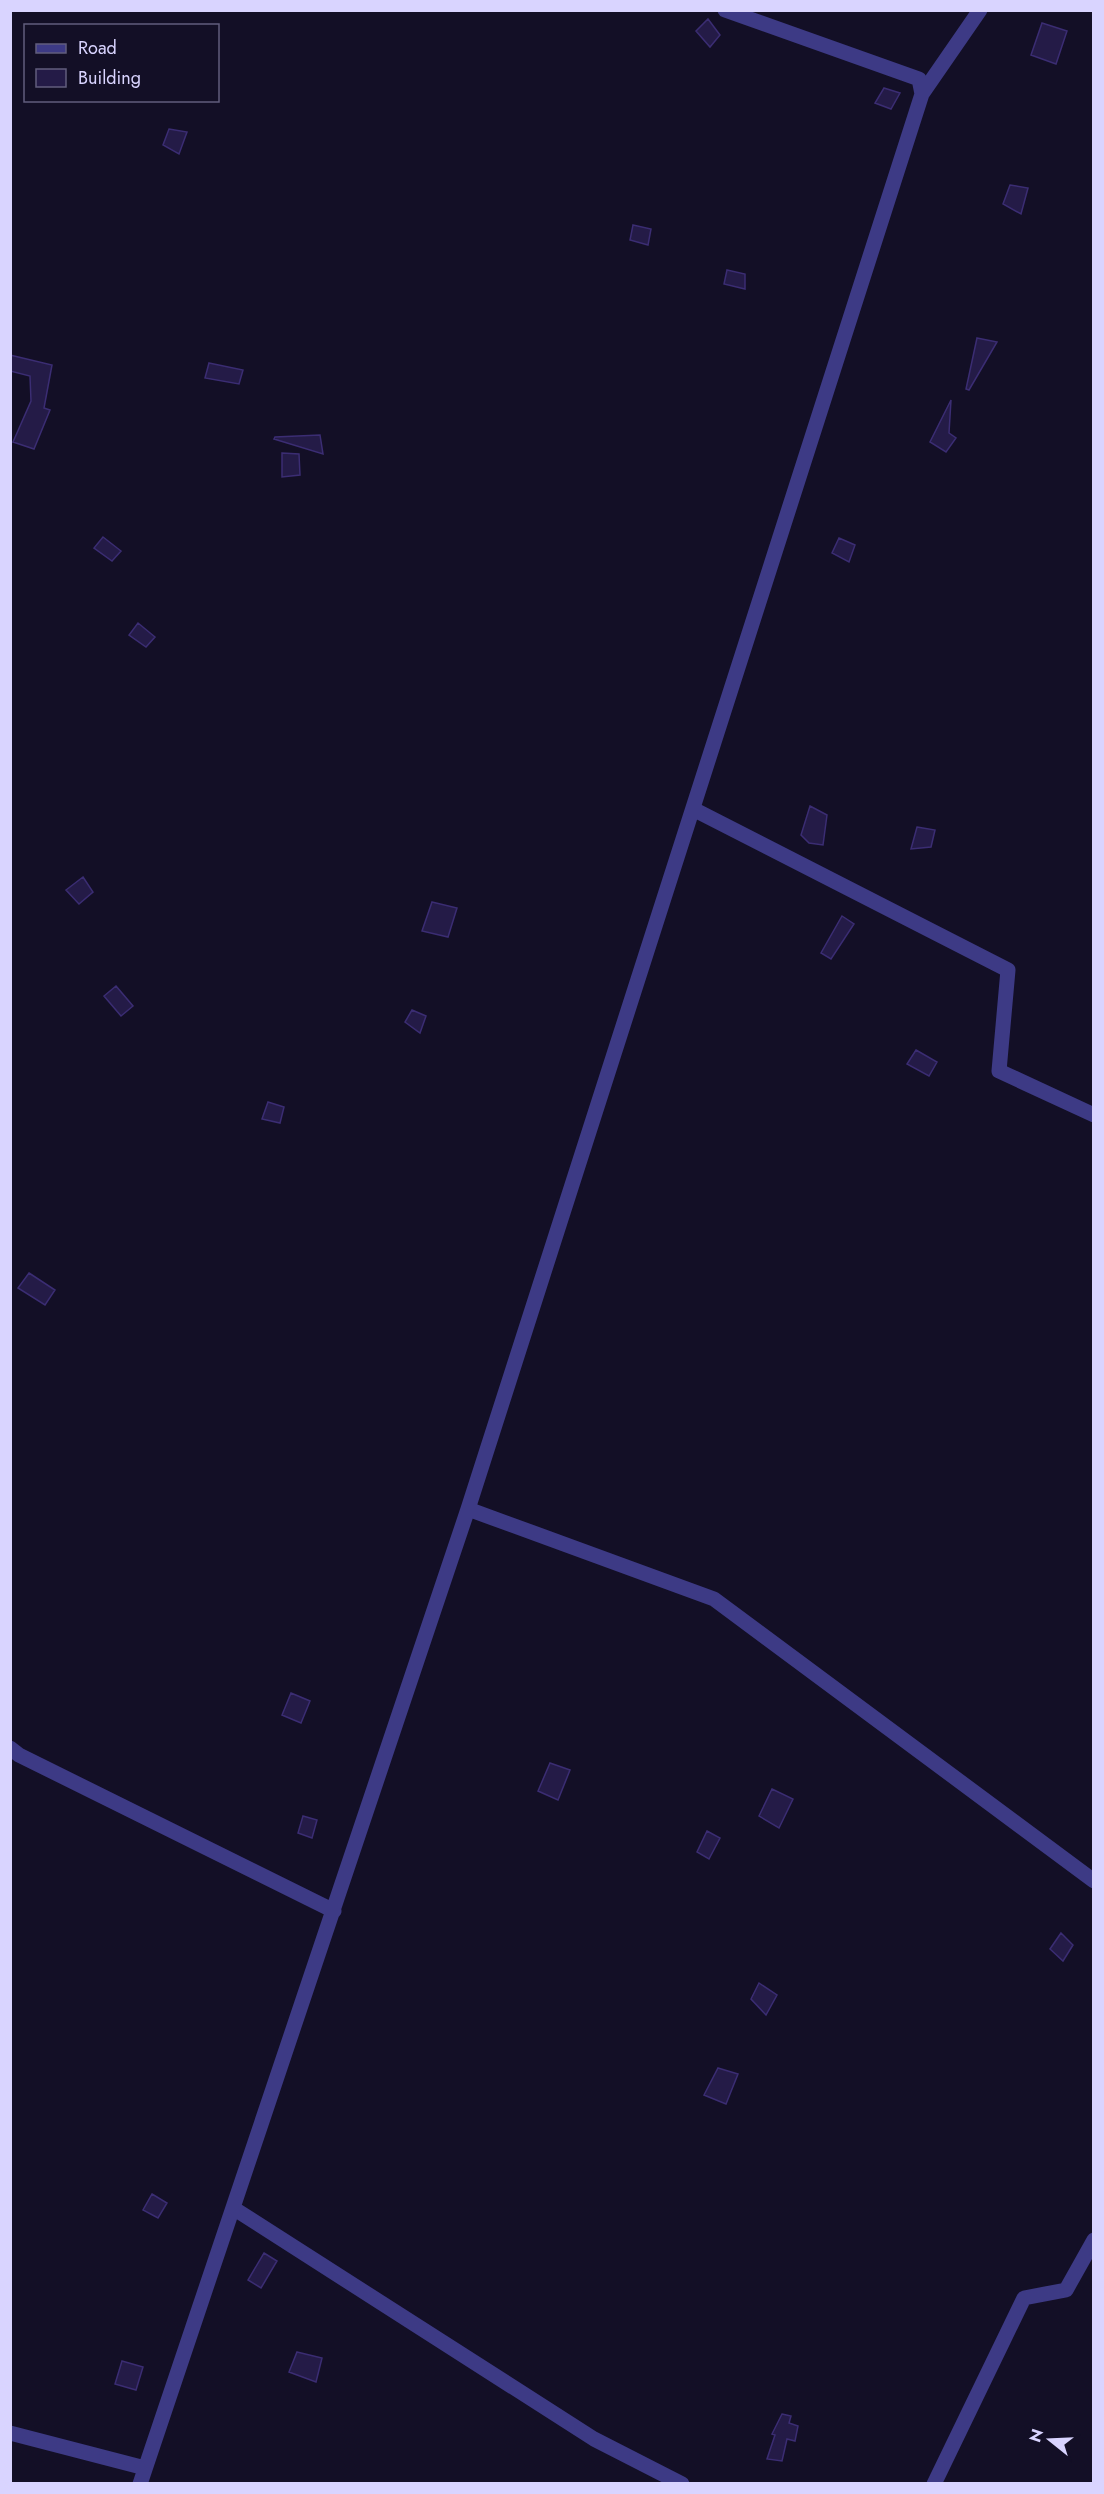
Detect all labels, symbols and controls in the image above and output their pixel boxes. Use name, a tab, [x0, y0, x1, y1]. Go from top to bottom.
legend	[24, 24, 219, 102]
text: Road	[78, 35, 117, 61]
text: Building	[78, 65, 141, 91]
north arrow	[1020, 2410, 1080, 2470]
text: N	[1023, 2426, 1049, 2445]

